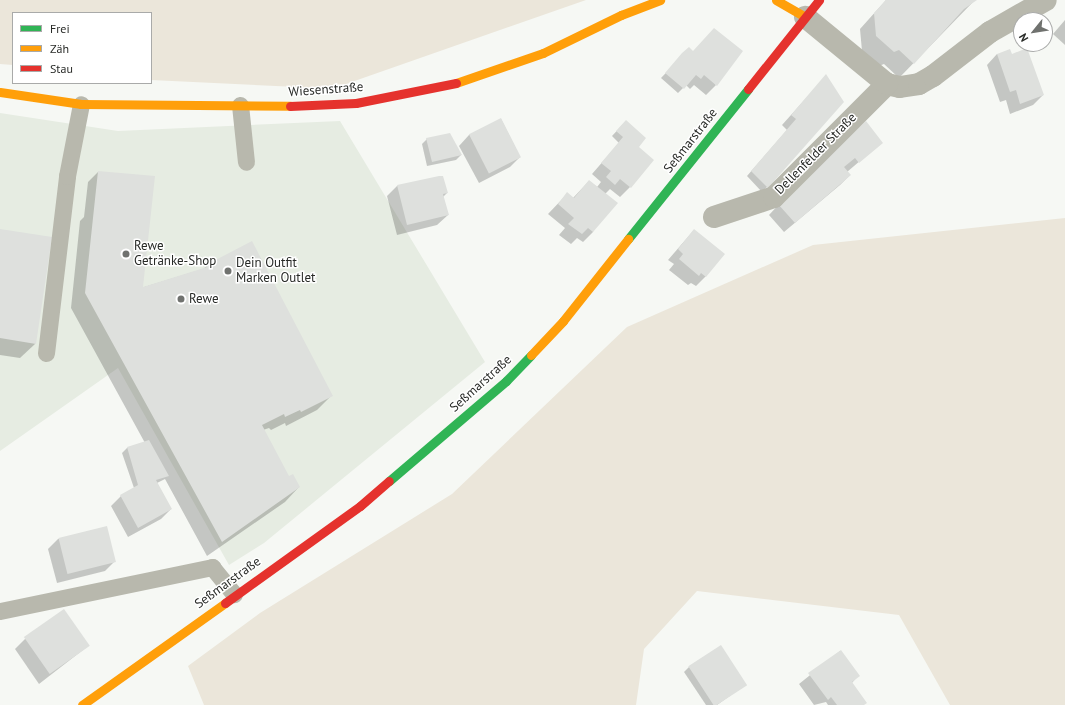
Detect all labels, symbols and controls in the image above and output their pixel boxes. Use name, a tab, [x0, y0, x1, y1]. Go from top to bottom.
legend	[12, 12, 152, 84]
north arrow	[1013, 12, 1053, 52]
text: Frei	[50, 21, 70, 36]
text: N	[1016, 31, 1031, 44]
text: Zäh	[50, 41, 69, 56]
text: Stau	[50, 61, 73, 76]
street label: Wiesenstraße	[288, 80, 364, 100]
street label: Seßmarstraße	[661, 106, 721, 176]
street label: Dellenfelder Straße	[772, 110, 860, 198]
place label: Rewe Getränke-Shop	[134, 239, 216, 270]
marker: Rewe Getränke-Shop	[121, 249, 131, 259]
place label: Dein Outfit Marken Outlet	[236, 256, 316, 287]
marker: Dein Outfit Marken Outlet	[223, 266, 233, 276]
place label: Rewe	[189, 291, 219, 307]
marker: Rewe	[176, 294, 186, 304]
street label: Seßmarstraße	[447, 352, 515, 416]
street label: Seßmarstraße	[192, 554, 264, 612]

